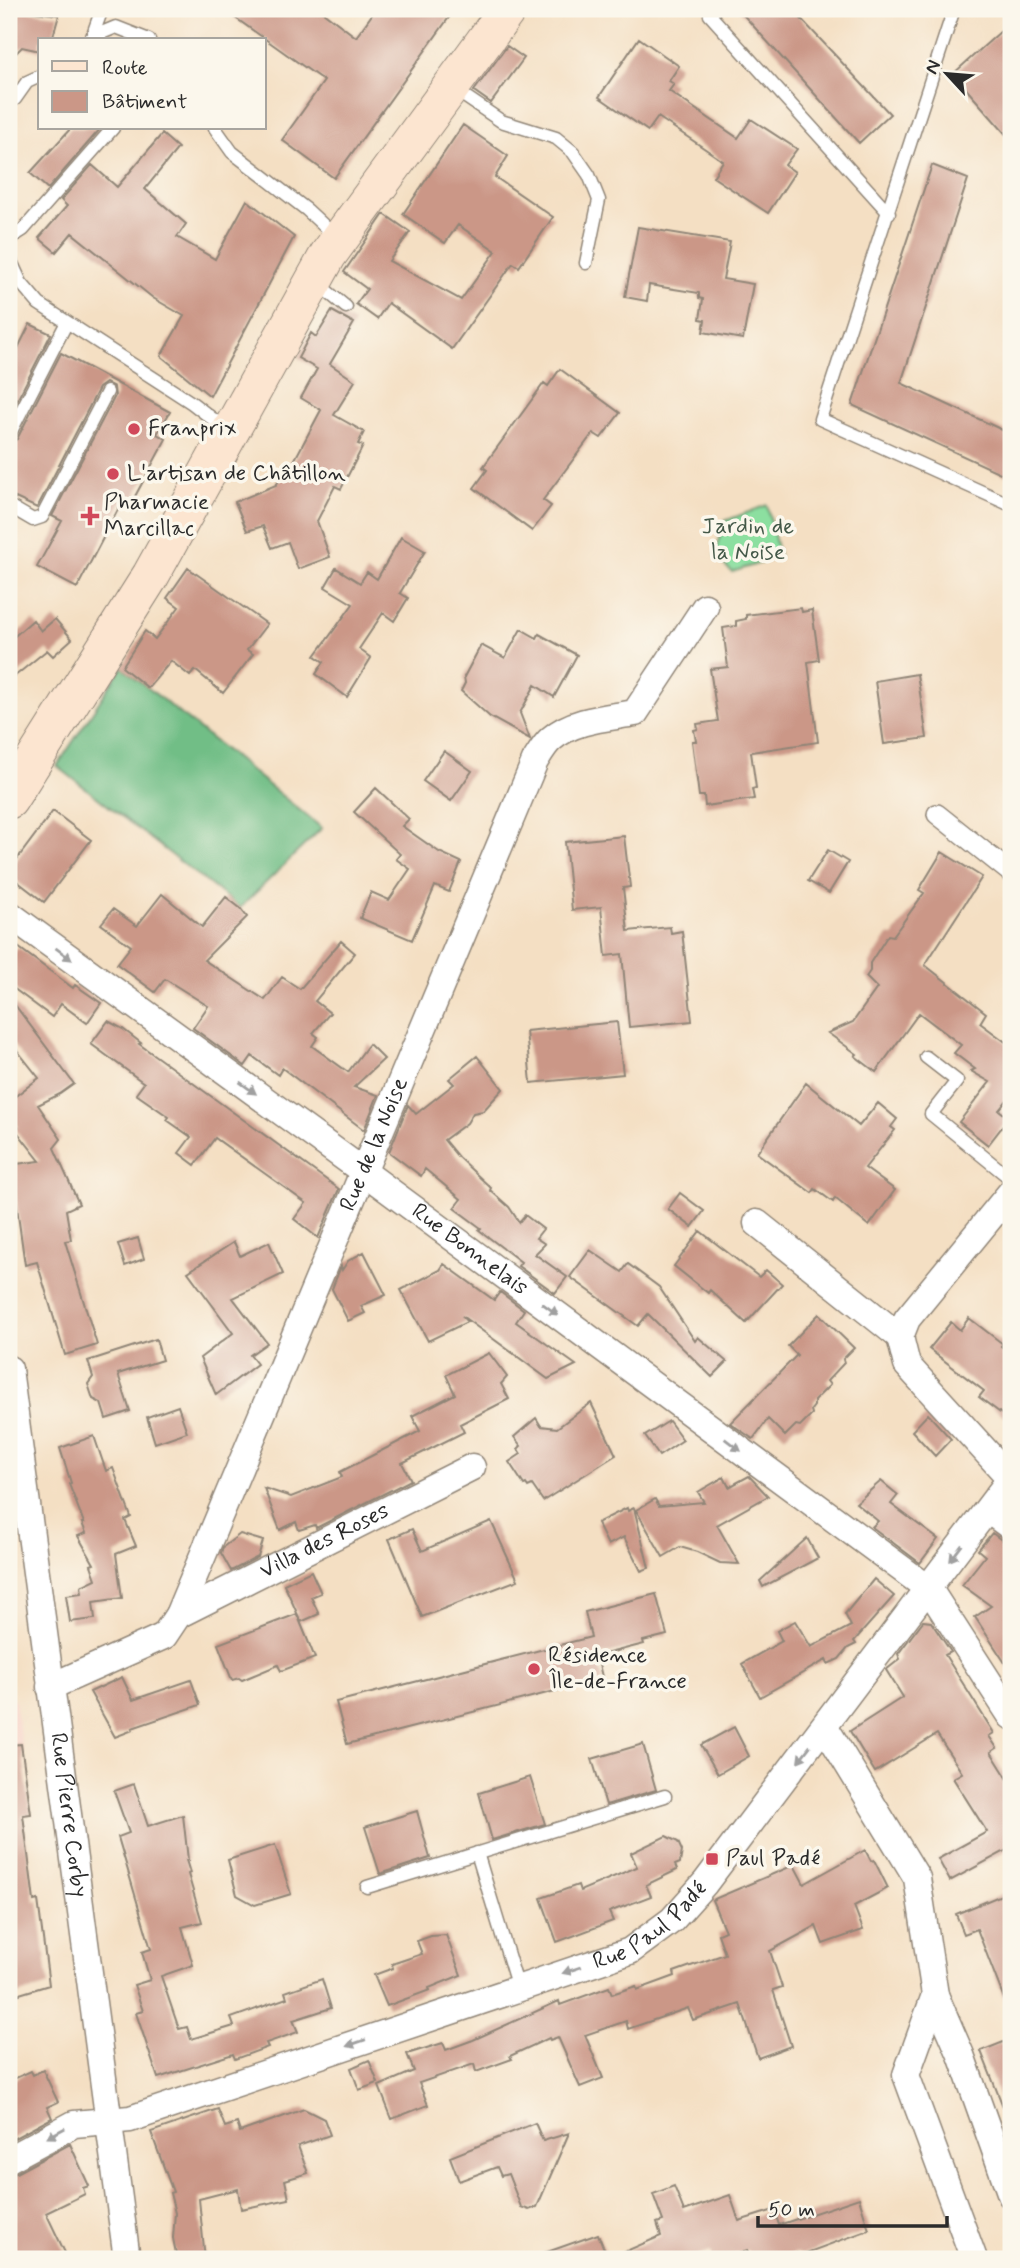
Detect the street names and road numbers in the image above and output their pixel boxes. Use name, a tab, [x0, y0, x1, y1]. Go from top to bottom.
street label: Rue de la Noise	[333, 1073, 416, 1216]
street label: Rue Bonnelais	[405, 1197, 534, 1303]
street label: Villa des Roses	[255, 1496, 394, 1586]
street label: Rue Pierre Corby	[42, 1731, 94, 1899]
street label: Rue Paul Padé	[589, 1875, 714, 1977]

